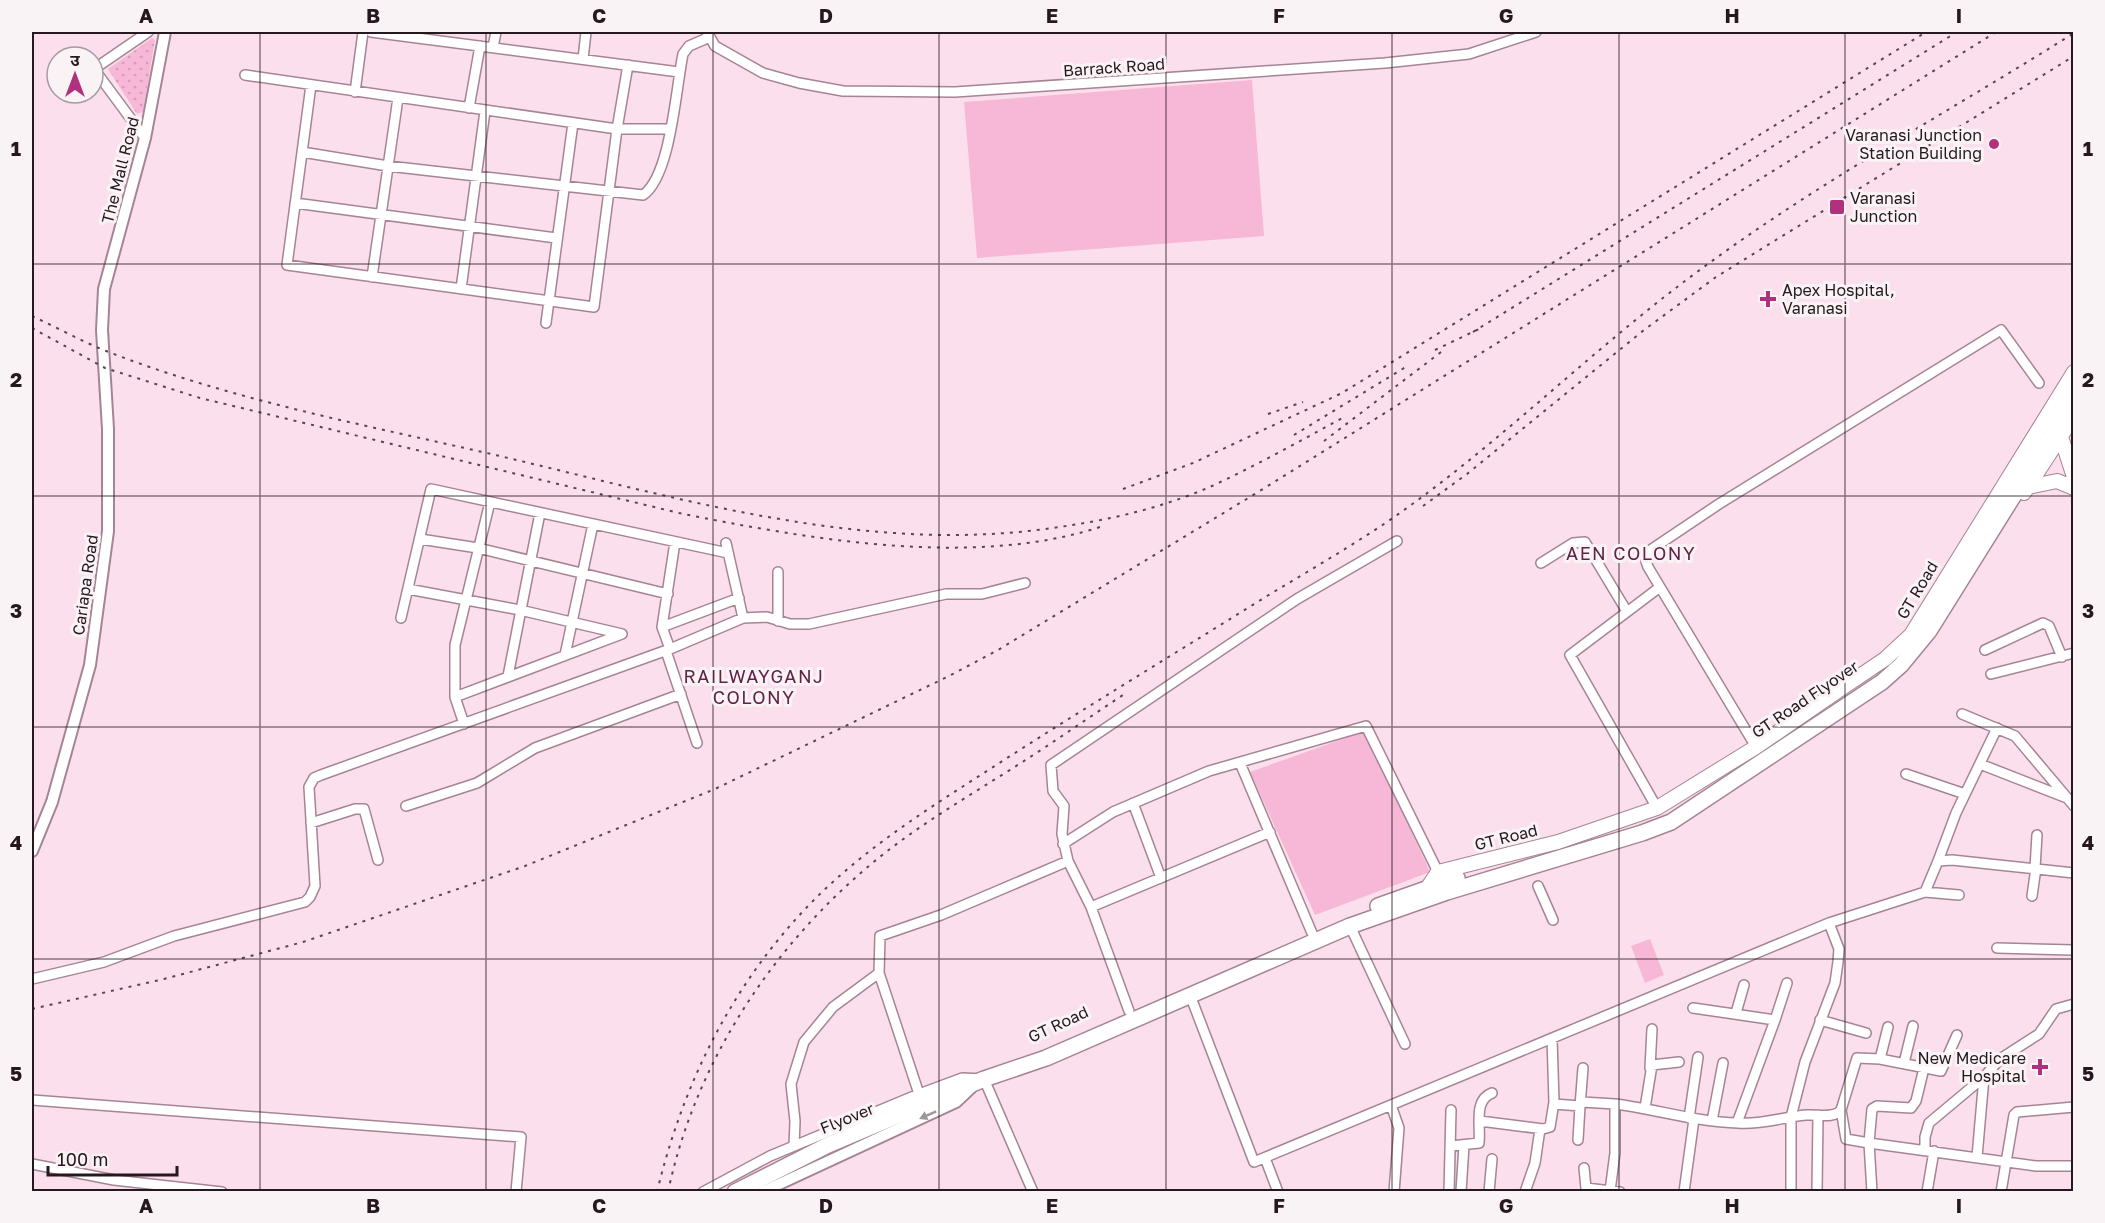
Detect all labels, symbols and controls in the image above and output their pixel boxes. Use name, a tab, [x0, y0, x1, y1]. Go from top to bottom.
text: A	[139, 3, 153, 27]
text: B	[366, 3, 380, 27]
text: C	[592, 3, 606, 27]
text: D	[819, 3, 833, 27]
text: E	[1046, 3, 1058, 27]
text: F	[1273, 3, 1285, 27]
text: G	[1499, 3, 1513, 27]
text: H	[1724, 3, 1740, 27]
text: I	[1956, 3, 1962, 27]
north arrow	[45, 45, 105, 105]
text: उ	[70, 50, 80, 70]
street label: Barrack Road	[1062, 53, 1166, 81]
street label: The Mall Road	[97, 115, 143, 225]
place label: Varanasi Junction Station Building	[1845, 125, 1982, 163]
text: 1	[11, 136, 21, 160]
text: 1	[2083, 136, 2093, 160]
marker: Varanasi Junction Station Building	[1987, 137, 2001, 151]
place label: Varanasi Junction	[1850, 188, 1917, 226]
marker: Varanasi Junction	[1828, 198, 1846, 216]
place label: Apex Hospital, Varanasi	[1782, 280, 1895, 318]
marker: Apex Hospital, Varanasi	[1759, 290, 1777, 308]
text: 2	[10, 367, 22, 391]
text: 2	[2082, 367, 2094, 391]
street label: Cariapa Road	[68, 533, 102, 637]
district label: AEN COLONY	[1566, 542, 1696, 564]
street label: GT Road	[1892, 557, 1942, 623]
text: 3	[10, 598, 22, 622]
text: 3	[2082, 598, 2094, 622]
street label: GT Road Flyover	[1748, 656, 1862, 742]
district label: RAILWAYGANJ COLONY	[683, 665, 825, 708]
street label: GT Road	[1472, 820, 1540, 854]
text: 4	[10, 830, 22, 854]
text: 4	[2082, 830, 2094, 854]
street label: GT Road	[1025, 1001, 1091, 1047]
place label: New Medicare Hospital	[1917, 1048, 2026, 1086]
marker: New Medicare Hospital	[2031, 1058, 2049, 1076]
text: 5	[10, 1061, 22, 1085]
text: 5	[2082, 1061, 2094, 1085]
street label: Flyover	[817, 1098, 877, 1138]
one-way arrow	[920, 1110, 937, 1119]
scale bar	[48, 1139, 177, 1177]
text: 100 m	[57, 1148, 108, 1170]
text: A	[139, 1193, 153, 1217]
text: B	[366, 1193, 380, 1217]
text: C	[592, 1193, 606, 1217]
text: D	[819, 1193, 833, 1217]
text: E	[1046, 1193, 1058, 1217]
text: F	[1273, 1193, 1285, 1217]
text: G	[1499, 1193, 1513, 1217]
text: H	[1724, 1193, 1740, 1217]
text: I	[1956, 1193, 1962, 1217]

